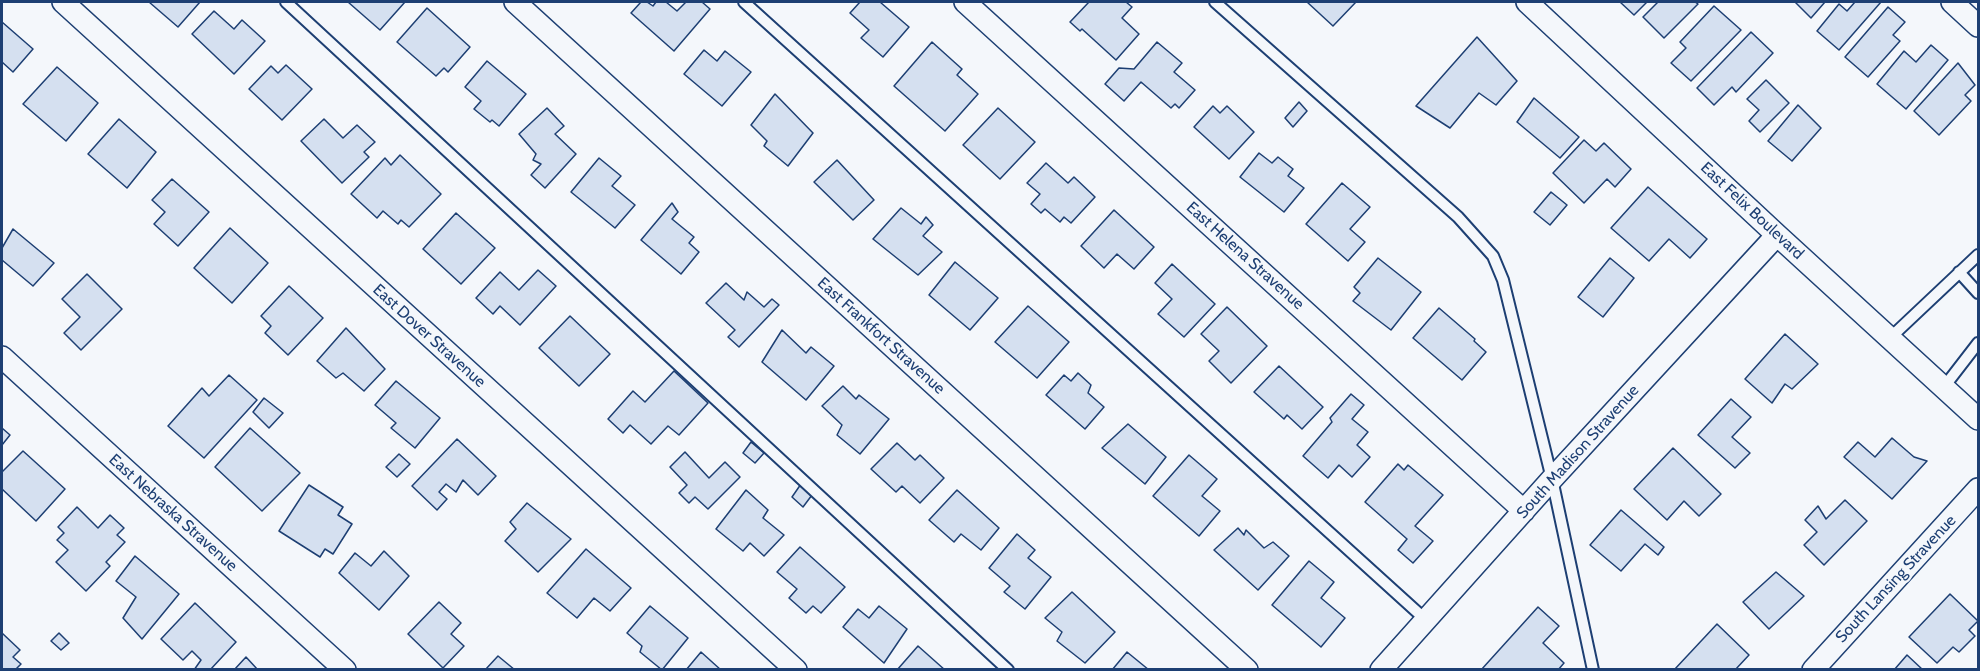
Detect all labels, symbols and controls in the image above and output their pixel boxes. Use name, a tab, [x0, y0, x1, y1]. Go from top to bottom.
street label: East Felix Boulevard	[1696, 158, 1808, 264]
street label: East Helena Stravenue	[1182, 198, 1308, 314]
street label: East Frankfort Stravenue	[813, 274, 949, 398]
street label: East Dover Stravenue	[369, 280, 489, 392]
street label: South Madison Stravenue	[1513, 381, 1643, 523]
street label: East Nebraska Stravenue	[105, 450, 241, 576]
street label: South Lansing Stravenue	[1832, 511, 1960, 647]

